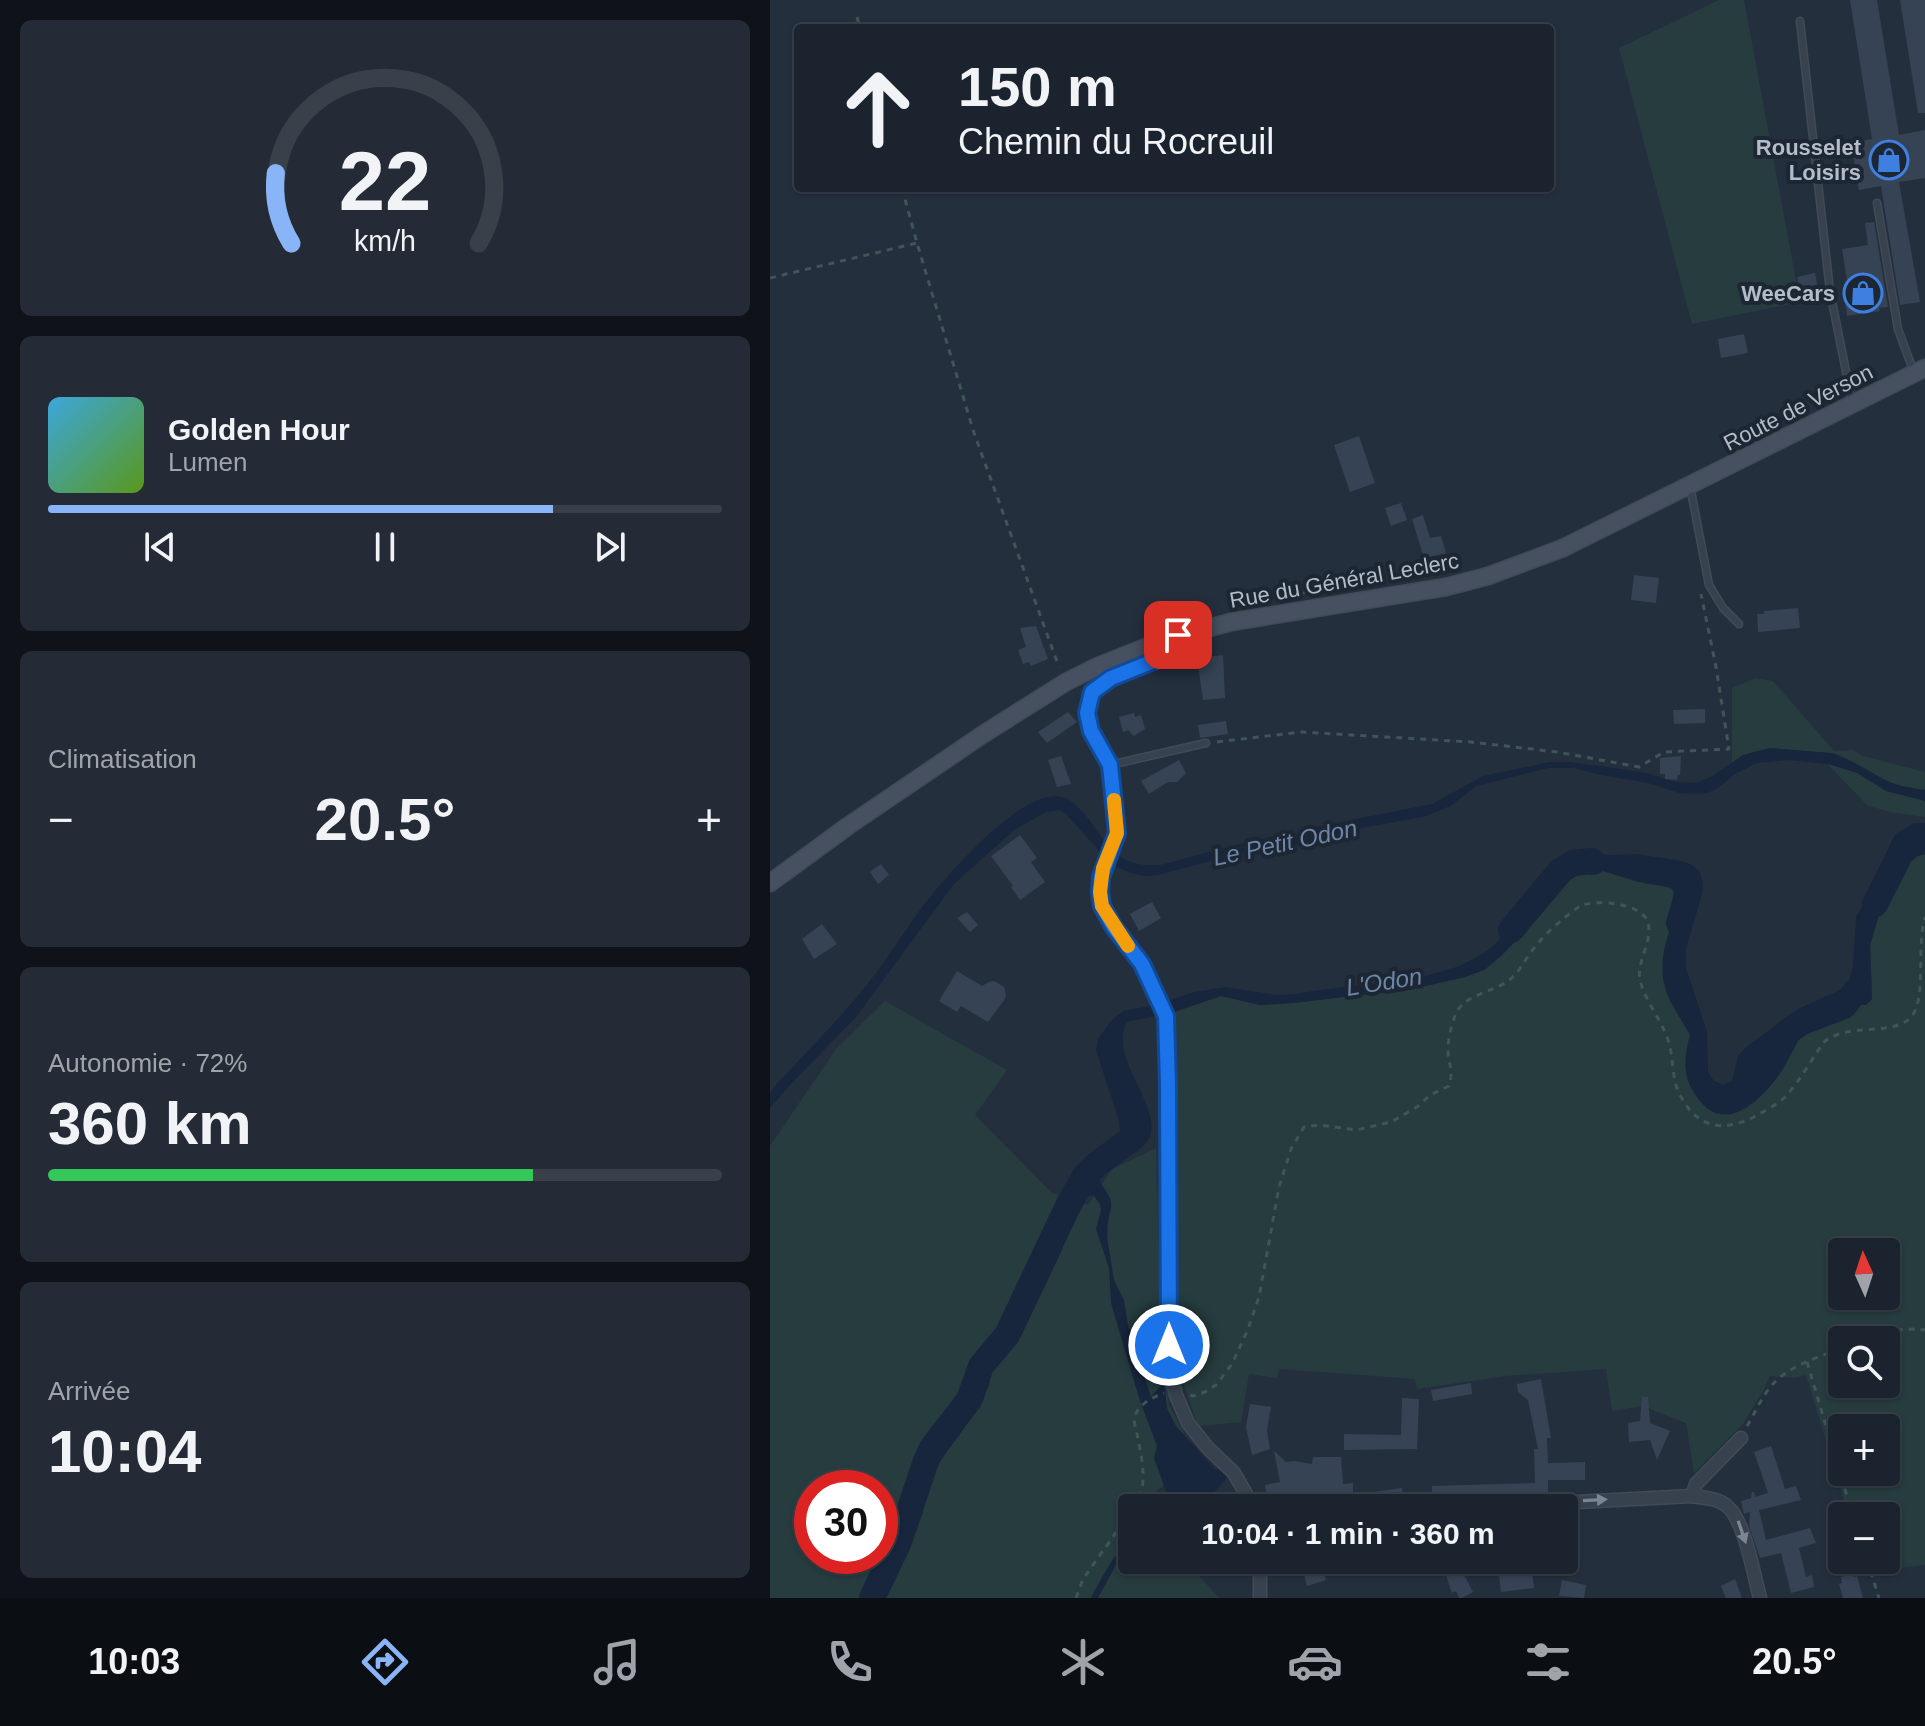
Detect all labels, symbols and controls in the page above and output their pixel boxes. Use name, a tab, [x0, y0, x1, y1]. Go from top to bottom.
text: 150 m	[958, 55, 1117, 118]
icon: ahead	[826, 56, 930, 160]
text: Chemin du Rocreuil	[958, 121, 1274, 162]
text: 22	[339, 134, 431, 227]
place label: Rousselet Loisirs	[1756, 135, 1862, 185]
shop icon: Rousselet Loisirs	[1868, 139, 1910, 181]
text: km/h	[354, 225, 416, 257]
shop icon: WeeCars	[1842, 272, 1884, 314]
place label: WeeCars	[1741, 281, 1835, 306]
street label: Route de Verson	[1720, 359, 1877, 456]
text: Golden Hour	[168, 413, 350, 446]
text: Lumen	[168, 447, 248, 477]
icon: previous	[138, 525, 182, 569]
icon: pause	[363, 525, 407, 569]
icon: next	[588, 525, 632, 569]
street label: Rue du Général Leclerc	[1228, 548, 1461, 613]
pin	[1144, 601, 1212, 669]
icon: arrive	[1156, 613, 1200, 657]
text: Climatisation	[48, 744, 197, 774]
text: 20.5°	[315, 786, 455, 853]
text: −	[48, 795, 74, 844]
text: +	[696, 795, 722, 844]
water label: Le Petit Odon	[1210, 814, 1359, 871]
water label: L'Odon	[1344, 962, 1424, 1001]
text: Autonomie · 72%	[48, 1048, 247, 1078]
text: 360 km	[48, 1090, 252, 1157]
north arrow	[1828, 1238, 1900, 1310]
map controls	[1828, 1238, 1900, 1574]
position arrow	[1127, 1303, 1211, 1387]
button: search	[1828, 1326, 1900, 1398]
text: Arrivée	[48, 1376, 130, 1406]
button: +	[1828, 1414, 1900, 1486]
text: 10:04	[48, 1418, 201, 1485]
speed limit sign: 30	[794, 1470, 898, 1574]
one-way arrow	[1583, 1493, 1608, 1506]
button: −	[1828, 1502, 1900, 1574]
text: 10:04 · 1 min · 360 m	[1201, 1517, 1495, 1550]
one-way arrow	[1736, 1521, 1748, 1545]
icon: directions	[357, 1634, 413, 1690]
icon: music	[589, 1634, 645, 1690]
icon: phone	[822, 1634, 878, 1690]
icon: climate	[1055, 1634, 1111, 1690]
icon: car	[1287, 1634, 1343, 1690]
icon: filters	[1520, 1634, 1576, 1690]
text: 10:03	[88, 1641, 180, 1682]
text: 20.5°	[1752, 1641, 1837, 1682]

